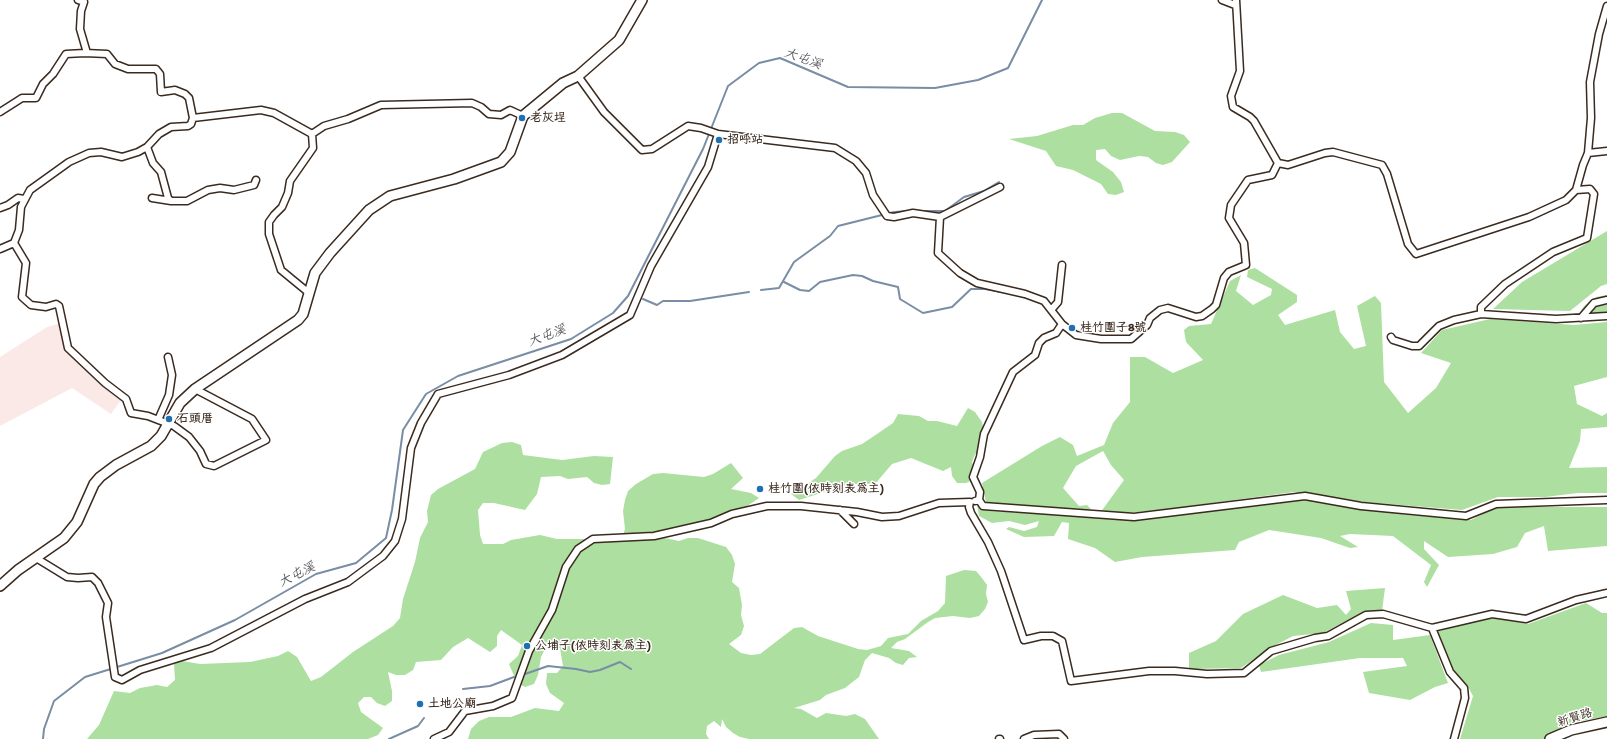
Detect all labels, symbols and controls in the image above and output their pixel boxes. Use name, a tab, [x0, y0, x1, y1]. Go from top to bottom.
water label: 大屯溪	[782, 45, 824, 73]
place label: 老灰埕	[530, 111, 566, 125]
marker: 老灰埕	[517, 113, 527, 123]
place label: 招呼站	[727, 133, 763, 147]
marker: 招呼站	[714, 135, 724, 145]
place label: 桂竹圍子8號	[1080, 321, 1147, 335]
water label: 大屯溪	[526, 322, 568, 350]
marker: 桂竹圍子8號	[1067, 323, 1077, 333]
place label: 石頭厝	[177, 412, 213, 426]
marker: 石頭厝	[164, 414, 174, 424]
place label: 桂竹圍(依時刻表為主)	[768, 482, 884, 496]
marker: 桂竹圍(依時刻表為主)	[755, 484, 765, 494]
water label: 大屯溪	[276, 559, 318, 591]
place label: 公埔子(依時刻表為主)	[535, 639, 651, 653]
marker: 公埔子(依時刻表為主)	[522, 641, 532, 651]
place label: 土地公廟	[428, 697, 476, 711]
marker: 土地公廟	[415, 699, 425, 709]
street label: 新賢路	[1556, 706, 1594, 730]

